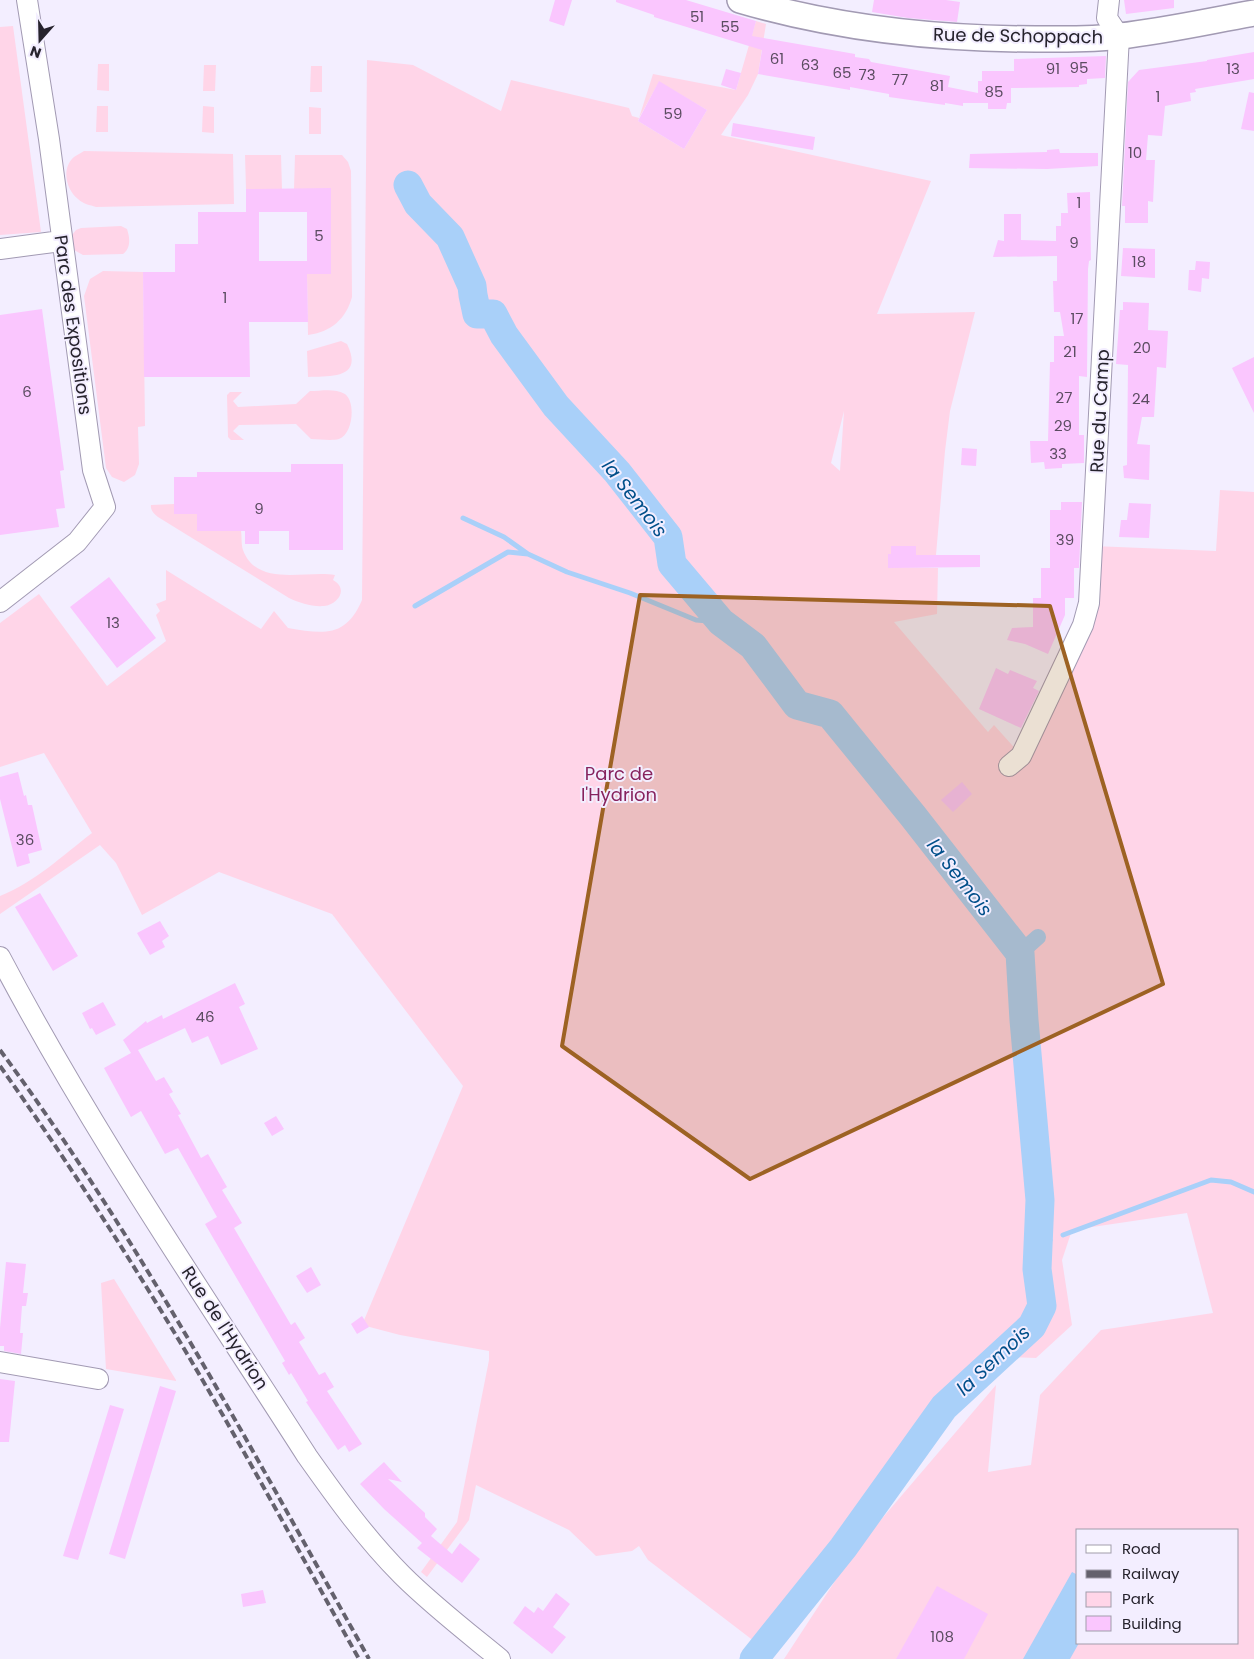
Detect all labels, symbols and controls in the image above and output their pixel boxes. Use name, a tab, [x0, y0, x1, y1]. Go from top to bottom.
house number: 51	[690, 6, 704, 27]
north arrow	[15, 15, 65, 65]
house number: 55	[721, 16, 739, 37]
street label: Rue de Schoppach	[933, 22, 1103, 49]
text: N	[27, 41, 44, 63]
house number: 61	[770, 48, 784, 69]
house number: 63	[801, 54, 819, 75]
house number: 95	[1070, 57, 1088, 78]
house number: 91	[1046, 58, 1060, 79]
house number: 13	[1226, 58, 1240, 79]
house number: 65	[833, 62, 851, 83]
house number: 73	[858, 64, 876, 85]
house number: 77	[892, 69, 908, 90]
house number: 81	[930, 75, 944, 96]
house number: 85	[985, 81, 1003, 102]
house number: 1	[1156, 86, 1160, 107]
house number: 59	[664, 103, 682, 124]
house number: 10	[1128, 142, 1142, 163]
house number: 1	[1077, 192, 1081, 213]
house number: 5	[314, 225, 324, 246]
house number: 9	[1069, 232, 1079, 253]
street label: Parc des Expositions	[48, 233, 98, 416]
house number: 18	[1132, 251, 1146, 272]
house number: 1	[223, 287, 227, 308]
house number: 17	[1071, 308, 1084, 329]
house number: 20	[1133, 337, 1151, 358]
house number: 21	[1063, 341, 1077, 362]
street label: Rue du Camp	[1084, 349, 1115, 473]
house number: 6	[22, 381, 32, 402]
house number: 27	[1056, 387, 1072, 408]
house number: 24	[1132, 388, 1150, 409]
house number: 29	[1054, 415, 1072, 436]
house number: 33	[1049, 443, 1067, 464]
water label: la Semois	[596, 454, 674, 543]
house number: 9	[254, 498, 264, 519]
house number: 39	[1056, 529, 1074, 550]
house number: 13	[106, 612, 120, 633]
park label: Parc de l'Hydrion	[581, 761, 657, 807]
house number: 36	[16, 829, 34, 850]
water label: la Semois	[921, 833, 999, 922]
house number: 46	[196, 1006, 214, 1027]
street label: Rue de l'Hydrion	[176, 1261, 275, 1394]
water label: la Semois	[950, 1319, 1036, 1402]
legend	[1076, 1529, 1239, 1644]
text: Road	[1122, 1538, 1161, 1559]
text: Railway	[1122, 1563, 1180, 1584]
text: Park	[1122, 1588, 1154, 1609]
text: Building	[1122, 1613, 1182, 1634]
house number: 108	[930, 1626, 954, 1647]

